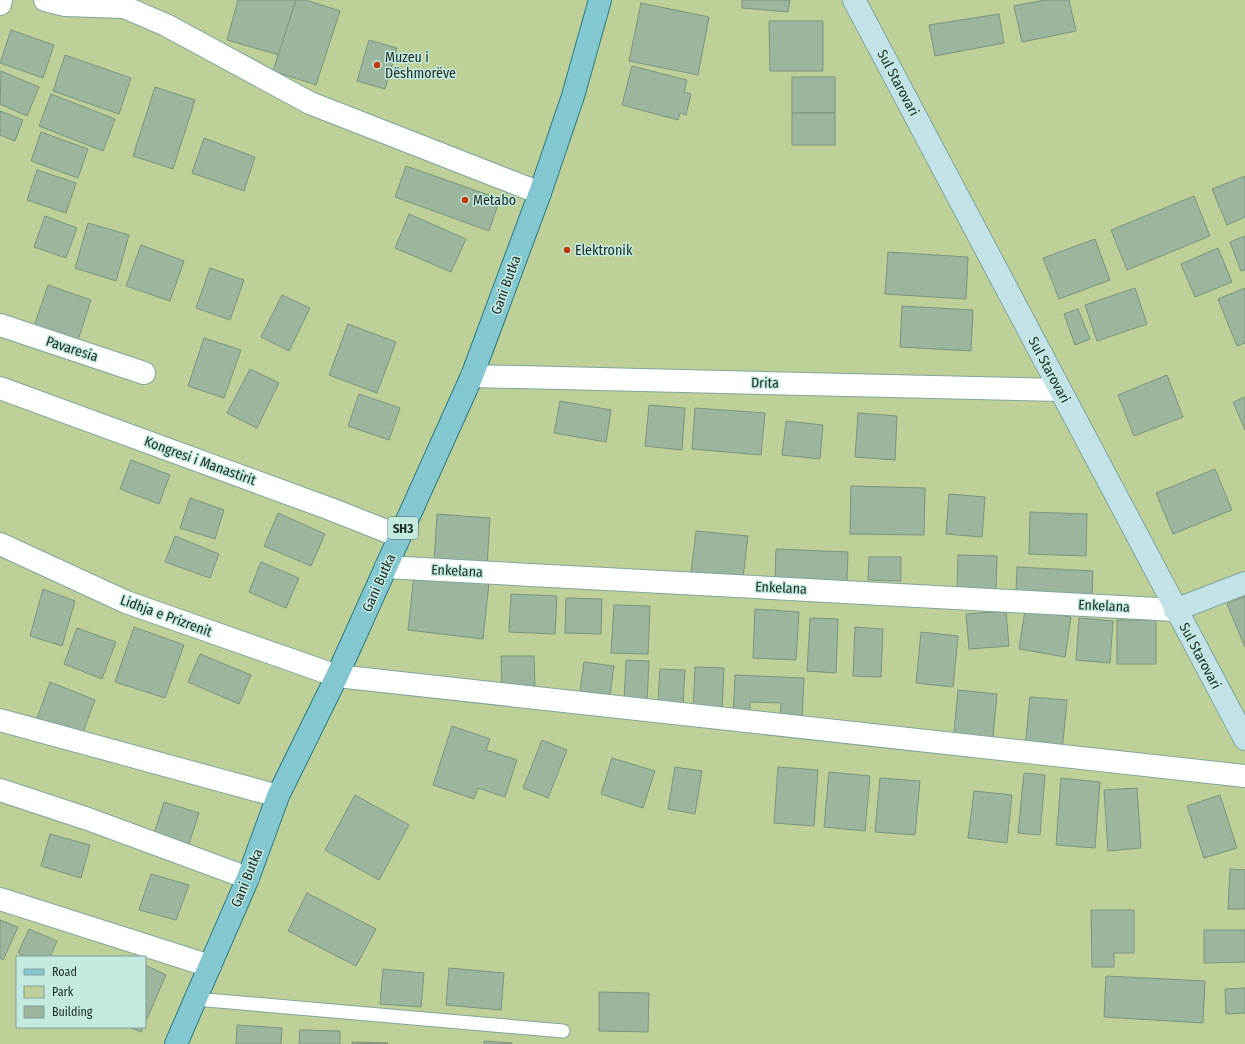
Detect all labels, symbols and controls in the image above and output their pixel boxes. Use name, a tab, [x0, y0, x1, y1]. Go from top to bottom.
street label: Sul Starovari	[873, 47, 923, 119]
place label: Muzeu i Dëshmorëve	[385, 49, 456, 82]
marker: Muzeu i Dëshmorëve	[372, 60, 382, 70]
place label: Metabo	[473, 192, 516, 209]
marker: Metabo	[460, 195, 470, 205]
place label: Elektronik	[575, 242, 633, 259]
marker: Elektronik	[562, 245, 572, 255]
street label: Gani Butka	[487, 253, 525, 317]
street label: Pavaresia	[44, 333, 100, 365]
street label: Sul Starovari	[1024, 334, 1074, 406]
street label: Drita	[751, 374, 779, 392]
street label: Kongresi i Manastirit	[142, 433, 259, 489]
road number: SH3	[388, 517, 418, 539]
street label: Gani Butka	[359, 551, 399, 615]
street label: Enkelana	[431, 561, 483, 581]
street label: Enkelana	[755, 578, 807, 598]
street label: Lidhja e Prizrenit	[118, 592, 215, 641]
street label: Enkelana	[1078, 596, 1130, 616]
street label: Sul Starovari	[1175, 620, 1225, 692]
street label: Gani Butka	[228, 846, 267, 910]
legend	[16, 956, 146, 1028]
text: Road	[52, 965, 77, 979]
text: Park	[52, 985, 74, 999]
text: Building	[52, 1005, 93, 1019]

